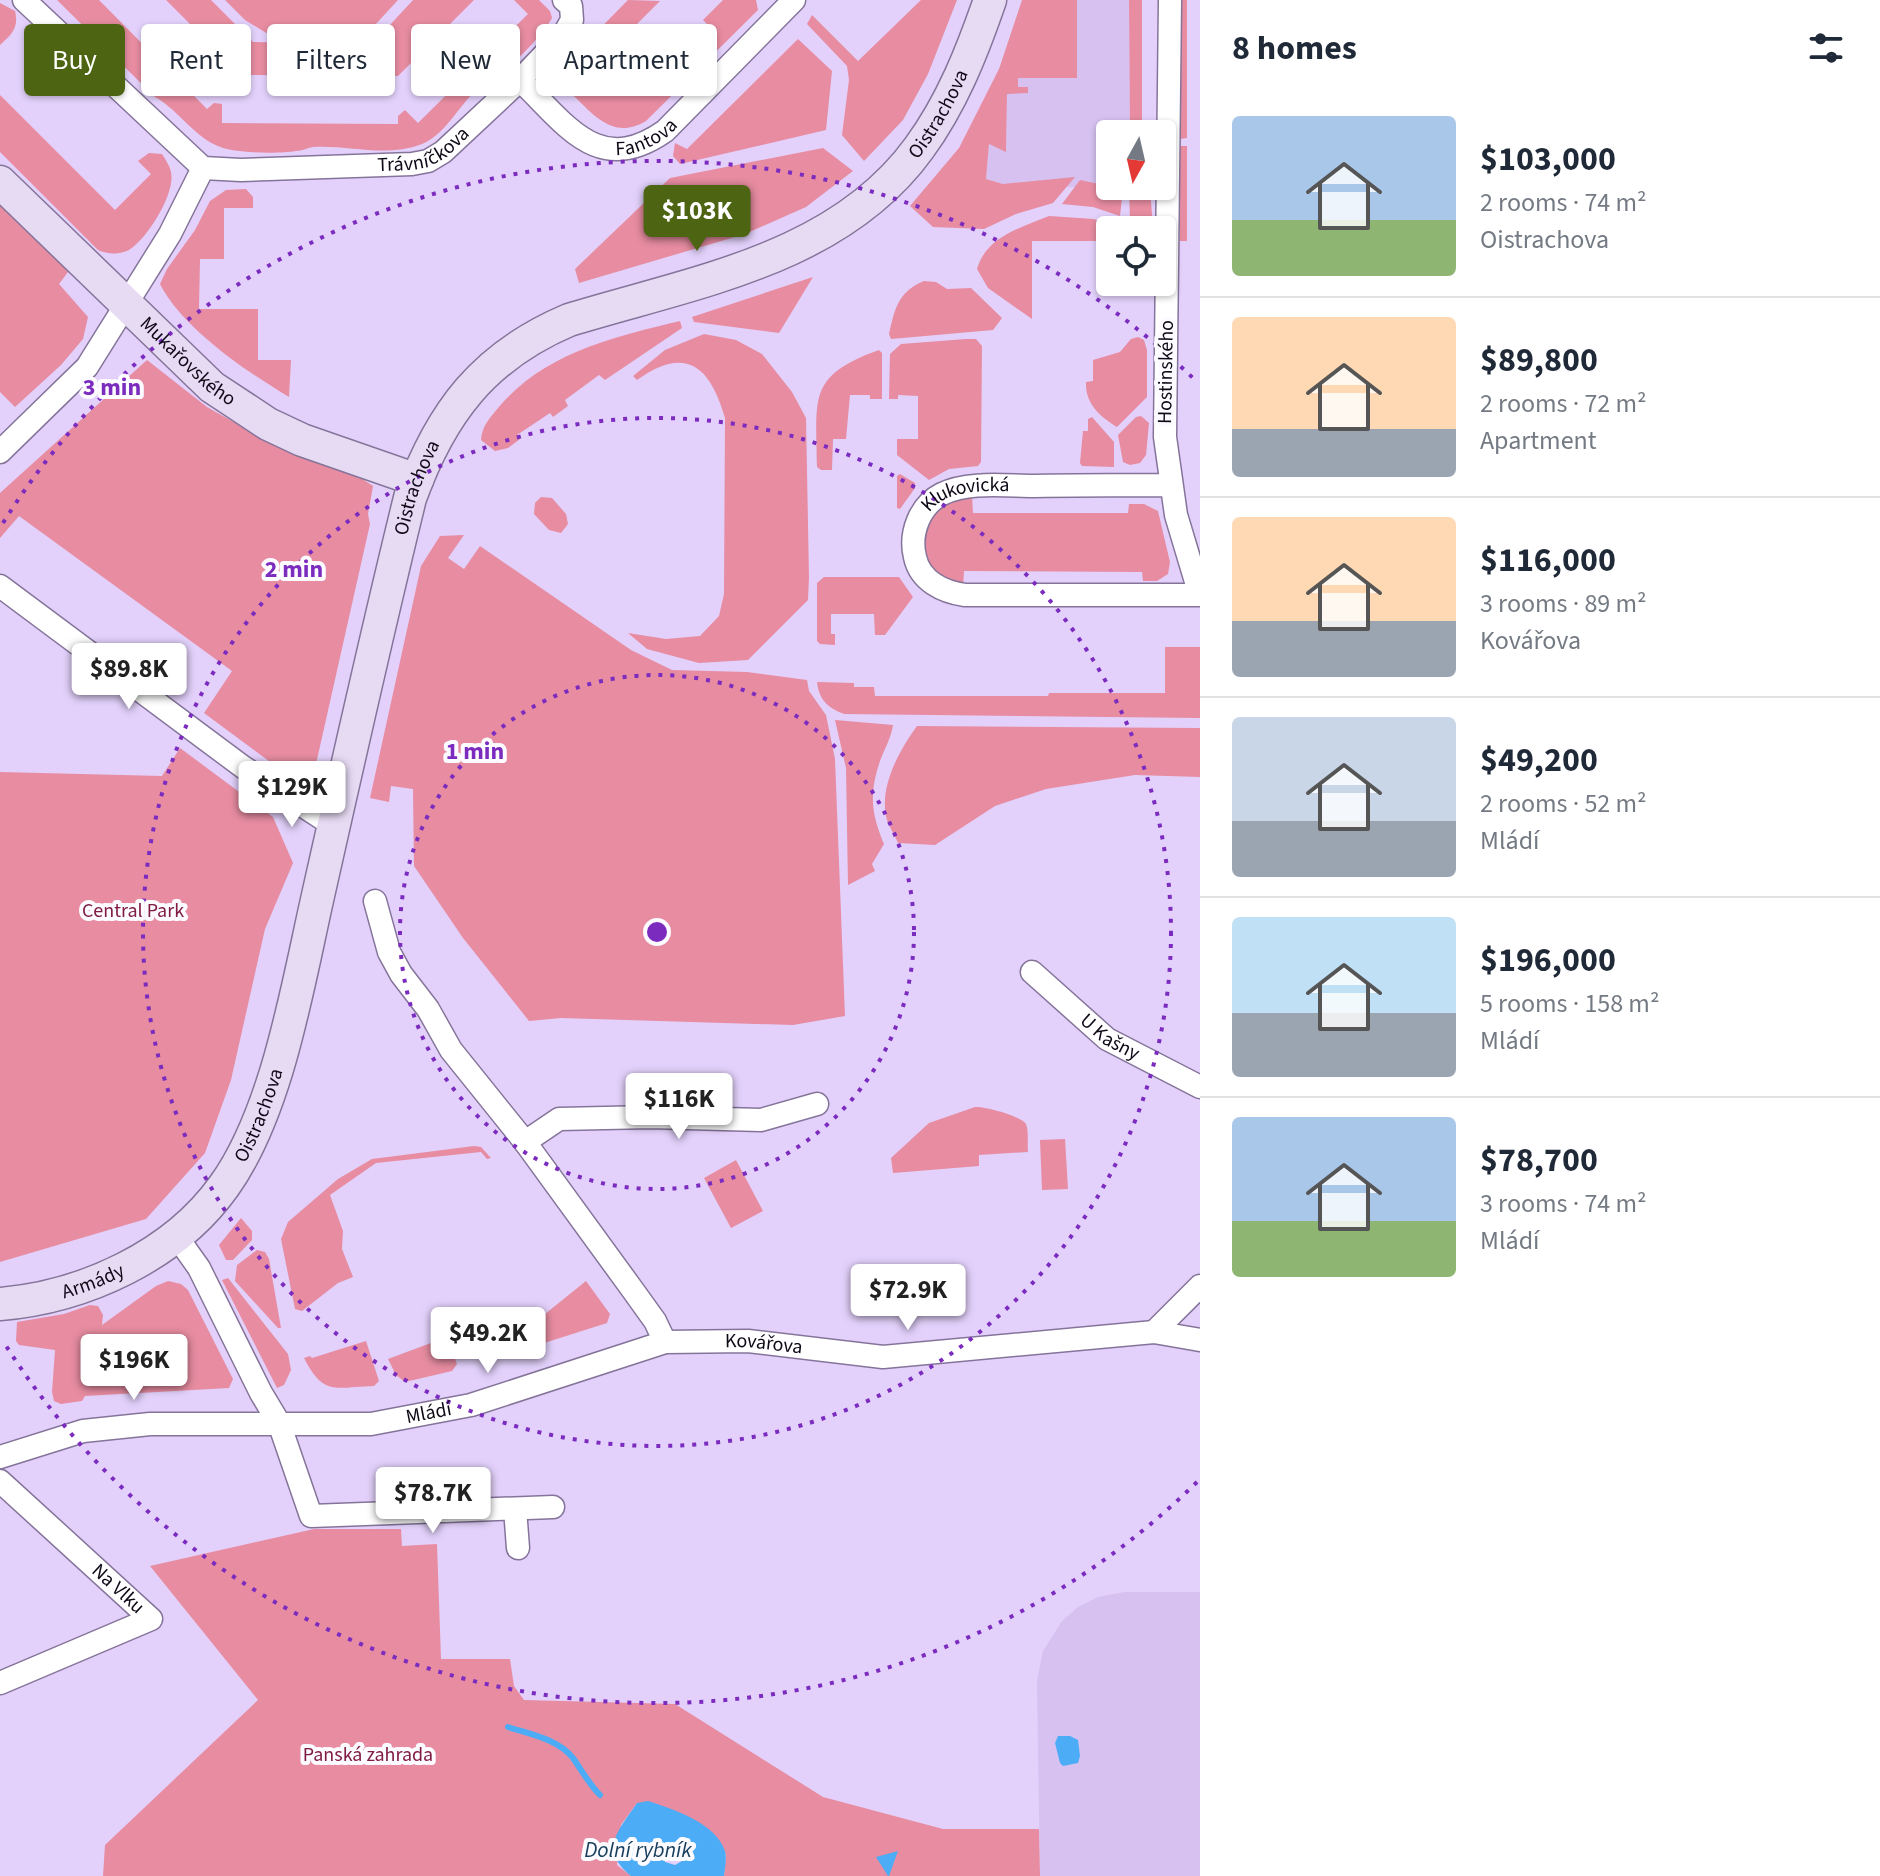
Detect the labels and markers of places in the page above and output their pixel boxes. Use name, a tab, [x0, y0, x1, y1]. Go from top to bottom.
pin: $103K	[641, 185, 753, 253]
pin: $89.8K	[64, 643, 194, 711]
pin: $129K	[236, 761, 348, 829]
centre of rings	[643, 918, 671, 946]
pin: $116K	[623, 1073, 735, 1141]
pin: $72.9K	[843, 1264, 973, 1332]
pin: $49.2K	[423, 1307, 553, 1375]
pin: $196K	[78, 1334, 190, 1402]
pin: $78.7K	[368, 1467, 498, 1535]

